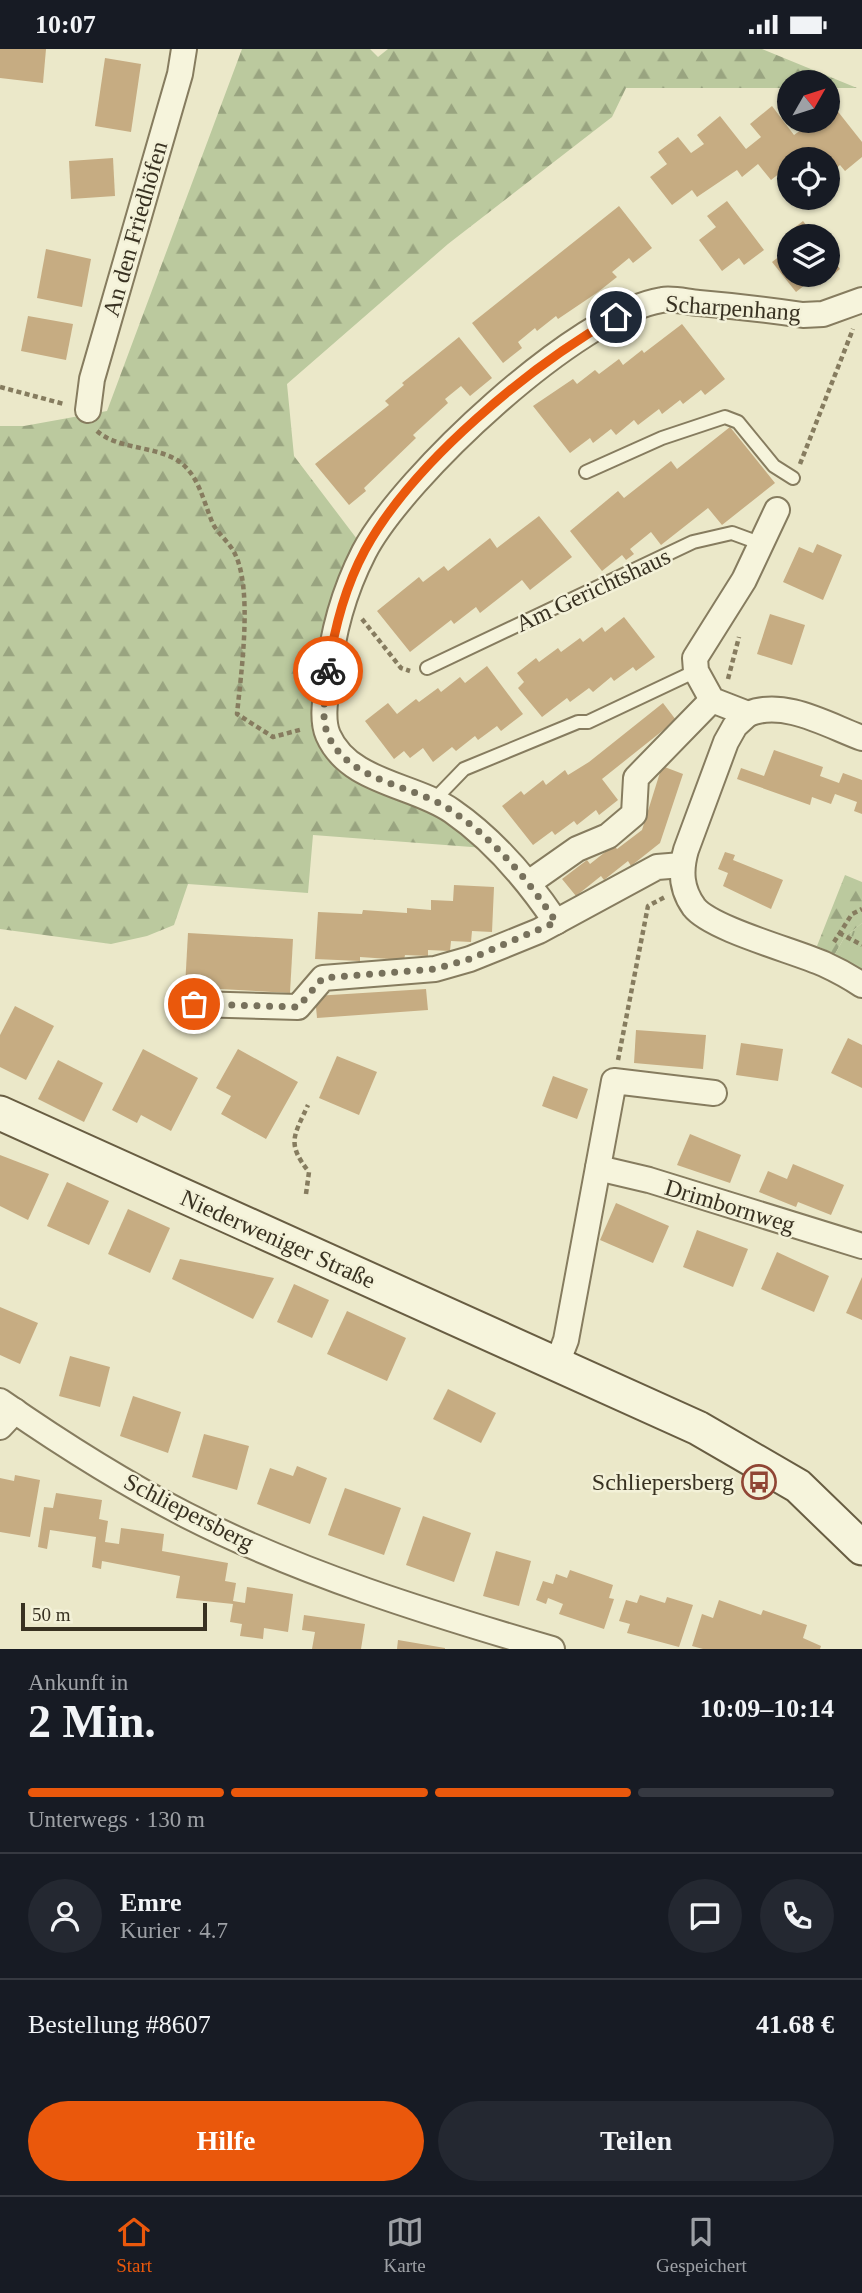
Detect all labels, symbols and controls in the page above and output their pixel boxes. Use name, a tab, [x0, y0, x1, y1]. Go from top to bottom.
text: 10:07	[35, 10, 96, 39]
north arrow	[777, 70, 840, 133]
map controls	[777, 70, 840, 287]
street label: An den Friedhöfen	[98, 138, 172, 320]
button: locate	[777, 147, 840, 210]
button: layers	[777, 224, 840, 287]
pin	[586, 287, 646, 347]
street label: Scharpenhang	[664, 290, 802, 326]
icon: home	[597, 298, 635, 336]
street label: Am Gerichtshaus	[512, 543, 674, 637]
courier	[293, 636, 363, 706]
icon: bike	[309, 652, 347, 690]
pin	[164, 974, 224, 1034]
icon: bag	[175, 985, 213, 1023]
street label: Drimbornweg	[662, 1174, 798, 1238]
street label: Niederweniger Straße	[177, 1184, 379, 1294]
bus stop icon: Schliepersberg	[740, 1463, 778, 1501]
street label: Schliepersberg	[120, 1468, 258, 1556]
place label: Schliepersberg	[592, 1469, 734, 1495]
scale bar	[21, 1600, 206, 1632]
text: 50 m	[32, 1604, 71, 1625]
text: Ankunft in	[28, 1670, 128, 1695]
text: 10:09–10:14	[700, 1694, 834, 1723]
text: 2 Min.	[28, 1696, 156, 1747]
text: Unterwegs · 130 m	[28, 1807, 205, 1832]
button: person	[28, 1879, 102, 1953]
button: chat	[668, 1879, 742, 1953]
button: phone	[760, 1879, 834, 1953]
text: Emre	[120, 1888, 182, 1917]
text: Kurier · 4.7	[120, 1918, 228, 1943]
text: Bestellung #8607	[28, 2010, 211, 2039]
text: 41.68 €	[756, 2010, 834, 2039]
button: Hilfe	[28, 2101, 424, 2181]
button: Teilen	[438, 2101, 834, 2181]
tab: Start	[115, 2213, 153, 2277]
tab: Karte	[384, 2213, 426, 2277]
tab: Gespeichert	[656, 2213, 747, 2277]

